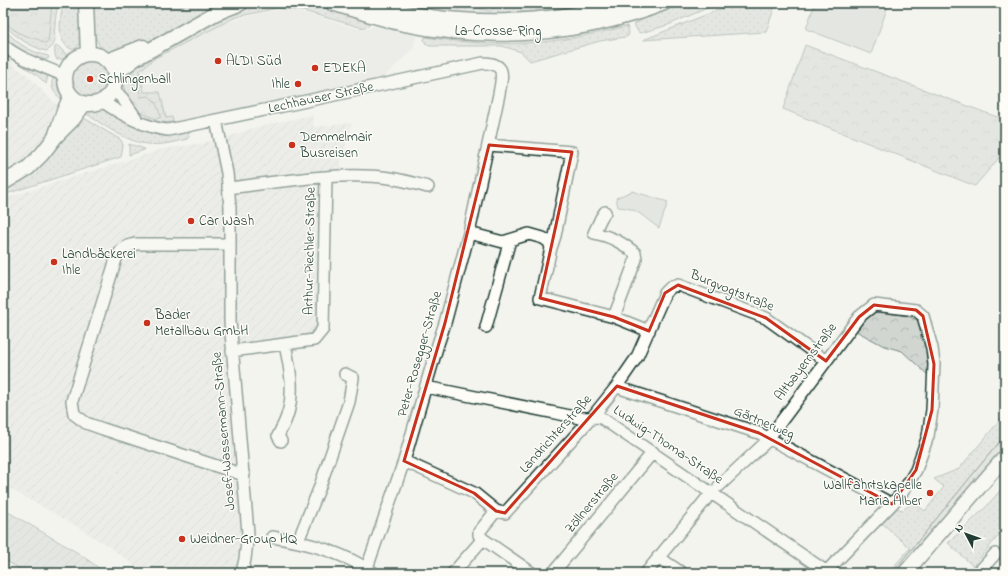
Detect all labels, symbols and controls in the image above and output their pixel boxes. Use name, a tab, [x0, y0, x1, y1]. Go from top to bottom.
street label: La-Crosse-Ring	[455, 21, 541, 43]
place label: ALDI Süd	[226, 51, 282, 72]
marker: ALDI Süd	[213, 56, 223, 66]
place label: EDEKA	[323, 58, 366, 79]
marker: EDEKA	[310, 63, 320, 73]
place label: Schlingenball	[98, 69, 171, 91]
marker: Schlingenball	[85, 74, 95, 84]
place label: Ihle	[271, 74, 291, 95]
street label: Lechhauser Straße	[267, 76, 376, 119]
marker: Ihle	[293, 79, 303, 89]
place label: Demmelmair Busreisen	[299, 127, 373, 164]
marker: Demmelmair Busreisen	[287, 140, 297, 150]
street label: Arthur-Piechler-Straße	[298, 186, 322, 315]
place label: Car Wash	[199, 211, 254, 232]
marker: Car Wash	[186, 216, 196, 226]
place label: Landbäckerei Ihle	[62, 244, 136, 281]
marker: Landbäckerei Ihle	[49, 257, 59, 267]
street label: Burgvogtstraße	[685, 264, 778, 319]
street label: Peter-Rosegger-Straße	[392, 288, 449, 420]
place label: Bader Metallbau GmbH	[154, 305, 248, 342]
marker: Bader Metallbau GmbH	[142, 318, 152, 328]
street label: Altbayernstraße	[770, 318, 844, 406]
street label: Josef-Wassermann-Straße	[207, 350, 241, 511]
street label: Landrichterstraße	[515, 389, 598, 478]
street label: Ludwig-Thoma-Straße	[608, 400, 728, 491]
street label: Gärtnerweg	[730, 401, 798, 446]
street label: Zöllnerstraße	[560, 467, 624, 538]
place label: Wallfahrtskapelle Maria Alber	[823, 475, 923, 512]
marker: Wallfahrtskapelle Maria Alber	[925, 488, 935, 498]
north arrow	[946, 514, 986, 554]
text: N	[951, 520, 968, 536]
place label: Weidner-Group HQ	[190, 529, 298, 550]
marker: Weidner-Group HQ	[177, 534, 187, 544]

